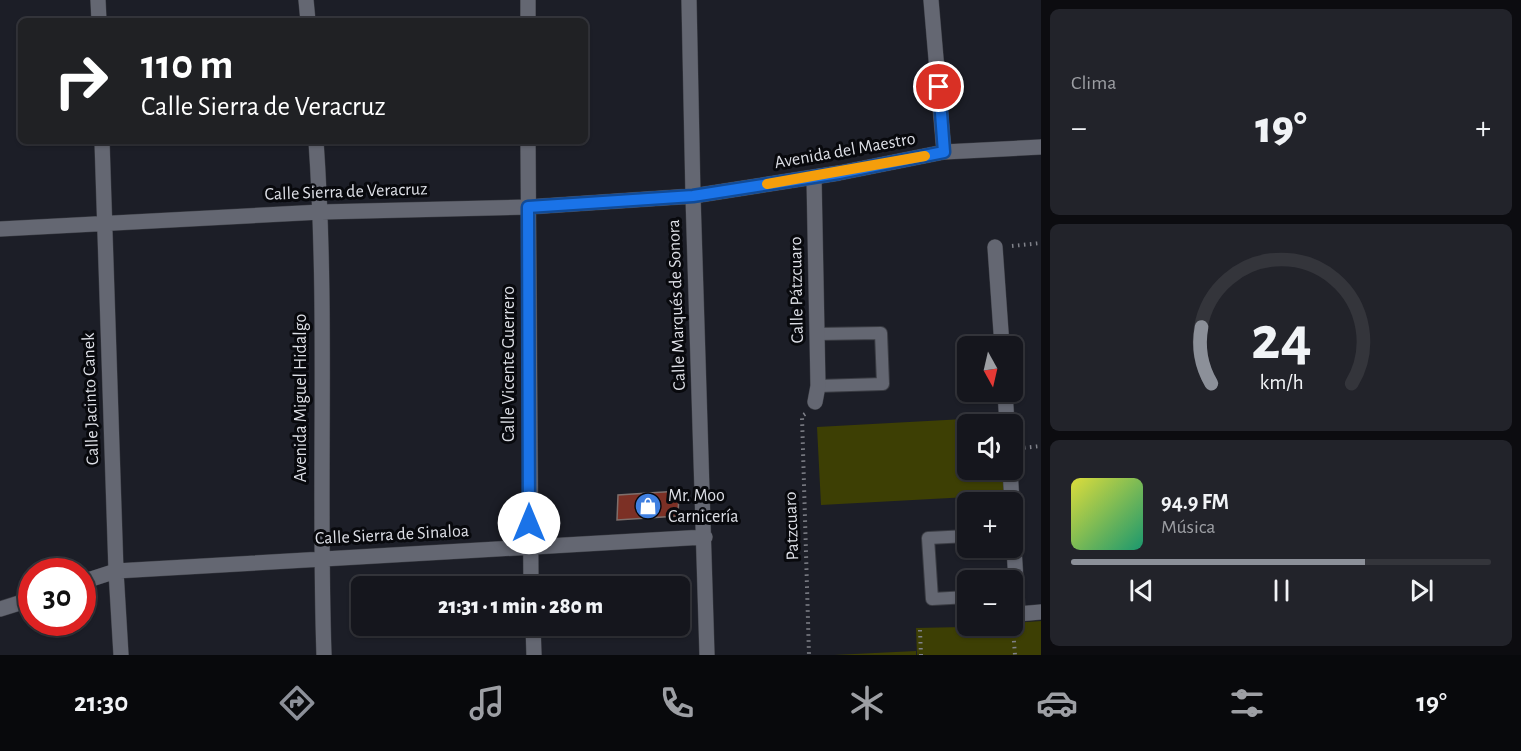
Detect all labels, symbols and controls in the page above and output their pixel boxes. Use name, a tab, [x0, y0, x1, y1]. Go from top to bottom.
icon: right	[42, 42, 120, 120]
text: 110 m	[141, 44, 233, 86]
pin	[913, 61, 964, 112]
icon: arrive	[922, 70, 955, 103]
text: Clima	[1071, 73, 1116, 93]
text: Calle Sierra de Veracruz	[141, 93, 386, 120]
text: 19°	[1255, 106, 1307, 151]
text: −	[1071, 112, 1087, 145]
text: +	[1475, 112, 1491, 145]
street label: Avenida del Maestro	[773, 130, 917, 172]
street label: Calle Sierra de Veracruz	[264, 180, 428, 204]
street label: Calle Marqués de Sonora	[665, 219, 689, 391]
street label: Calle Pátzcuaro	[787, 236, 807, 344]
street label: Calle Vicente Guerrero	[500, 286, 518, 442]
text: 24	[1251, 309, 1311, 371]
street label: Avenida Miguel Hidalgo	[292, 314, 310, 482]
street label: Calle Jacinto Canek	[80, 332, 102, 466]
north arrow	[957, 336, 1023, 402]
map controls	[957, 336, 1023, 636]
text: km/h	[1259, 373, 1303, 394]
button: sound	[957, 414, 1023, 480]
place label: Mr. Moo Carnicería	[668, 487, 739, 526]
position arrow	[497, 491, 561, 555]
shop icon: Mr. Moo Carnicería	[633, 491, 663, 521]
street label: Patzcuaro	[782, 491, 802, 561]
text: 94.9 FM	[1161, 491, 1229, 513]
button: +	[957, 492, 1023, 558]
text: Música	[1161, 517, 1216, 537]
street label: Calle Sierra de Sinaloa	[314, 522, 470, 548]
speed limit sign: 30	[18, 558, 96, 636]
button: −	[957, 570, 1023, 636]
icon: previous	[1125, 574, 1158, 607]
icon: pause	[1265, 574, 1298, 607]
icon: next	[1405, 574, 1438, 607]
text: 21:31 · 1 min · 280 m	[438, 595, 603, 617]
icon: directions	[276, 682, 318, 724]
icon: music	[466, 682, 508, 724]
icon: phone	[656, 682, 698, 724]
icon: climate	[846, 682, 888, 724]
icon: car	[1036, 682, 1078, 724]
icon: filters	[1226, 682, 1268, 724]
text: 21:30	[74, 689, 128, 716]
text: 19°	[1416, 689, 1447, 716]

